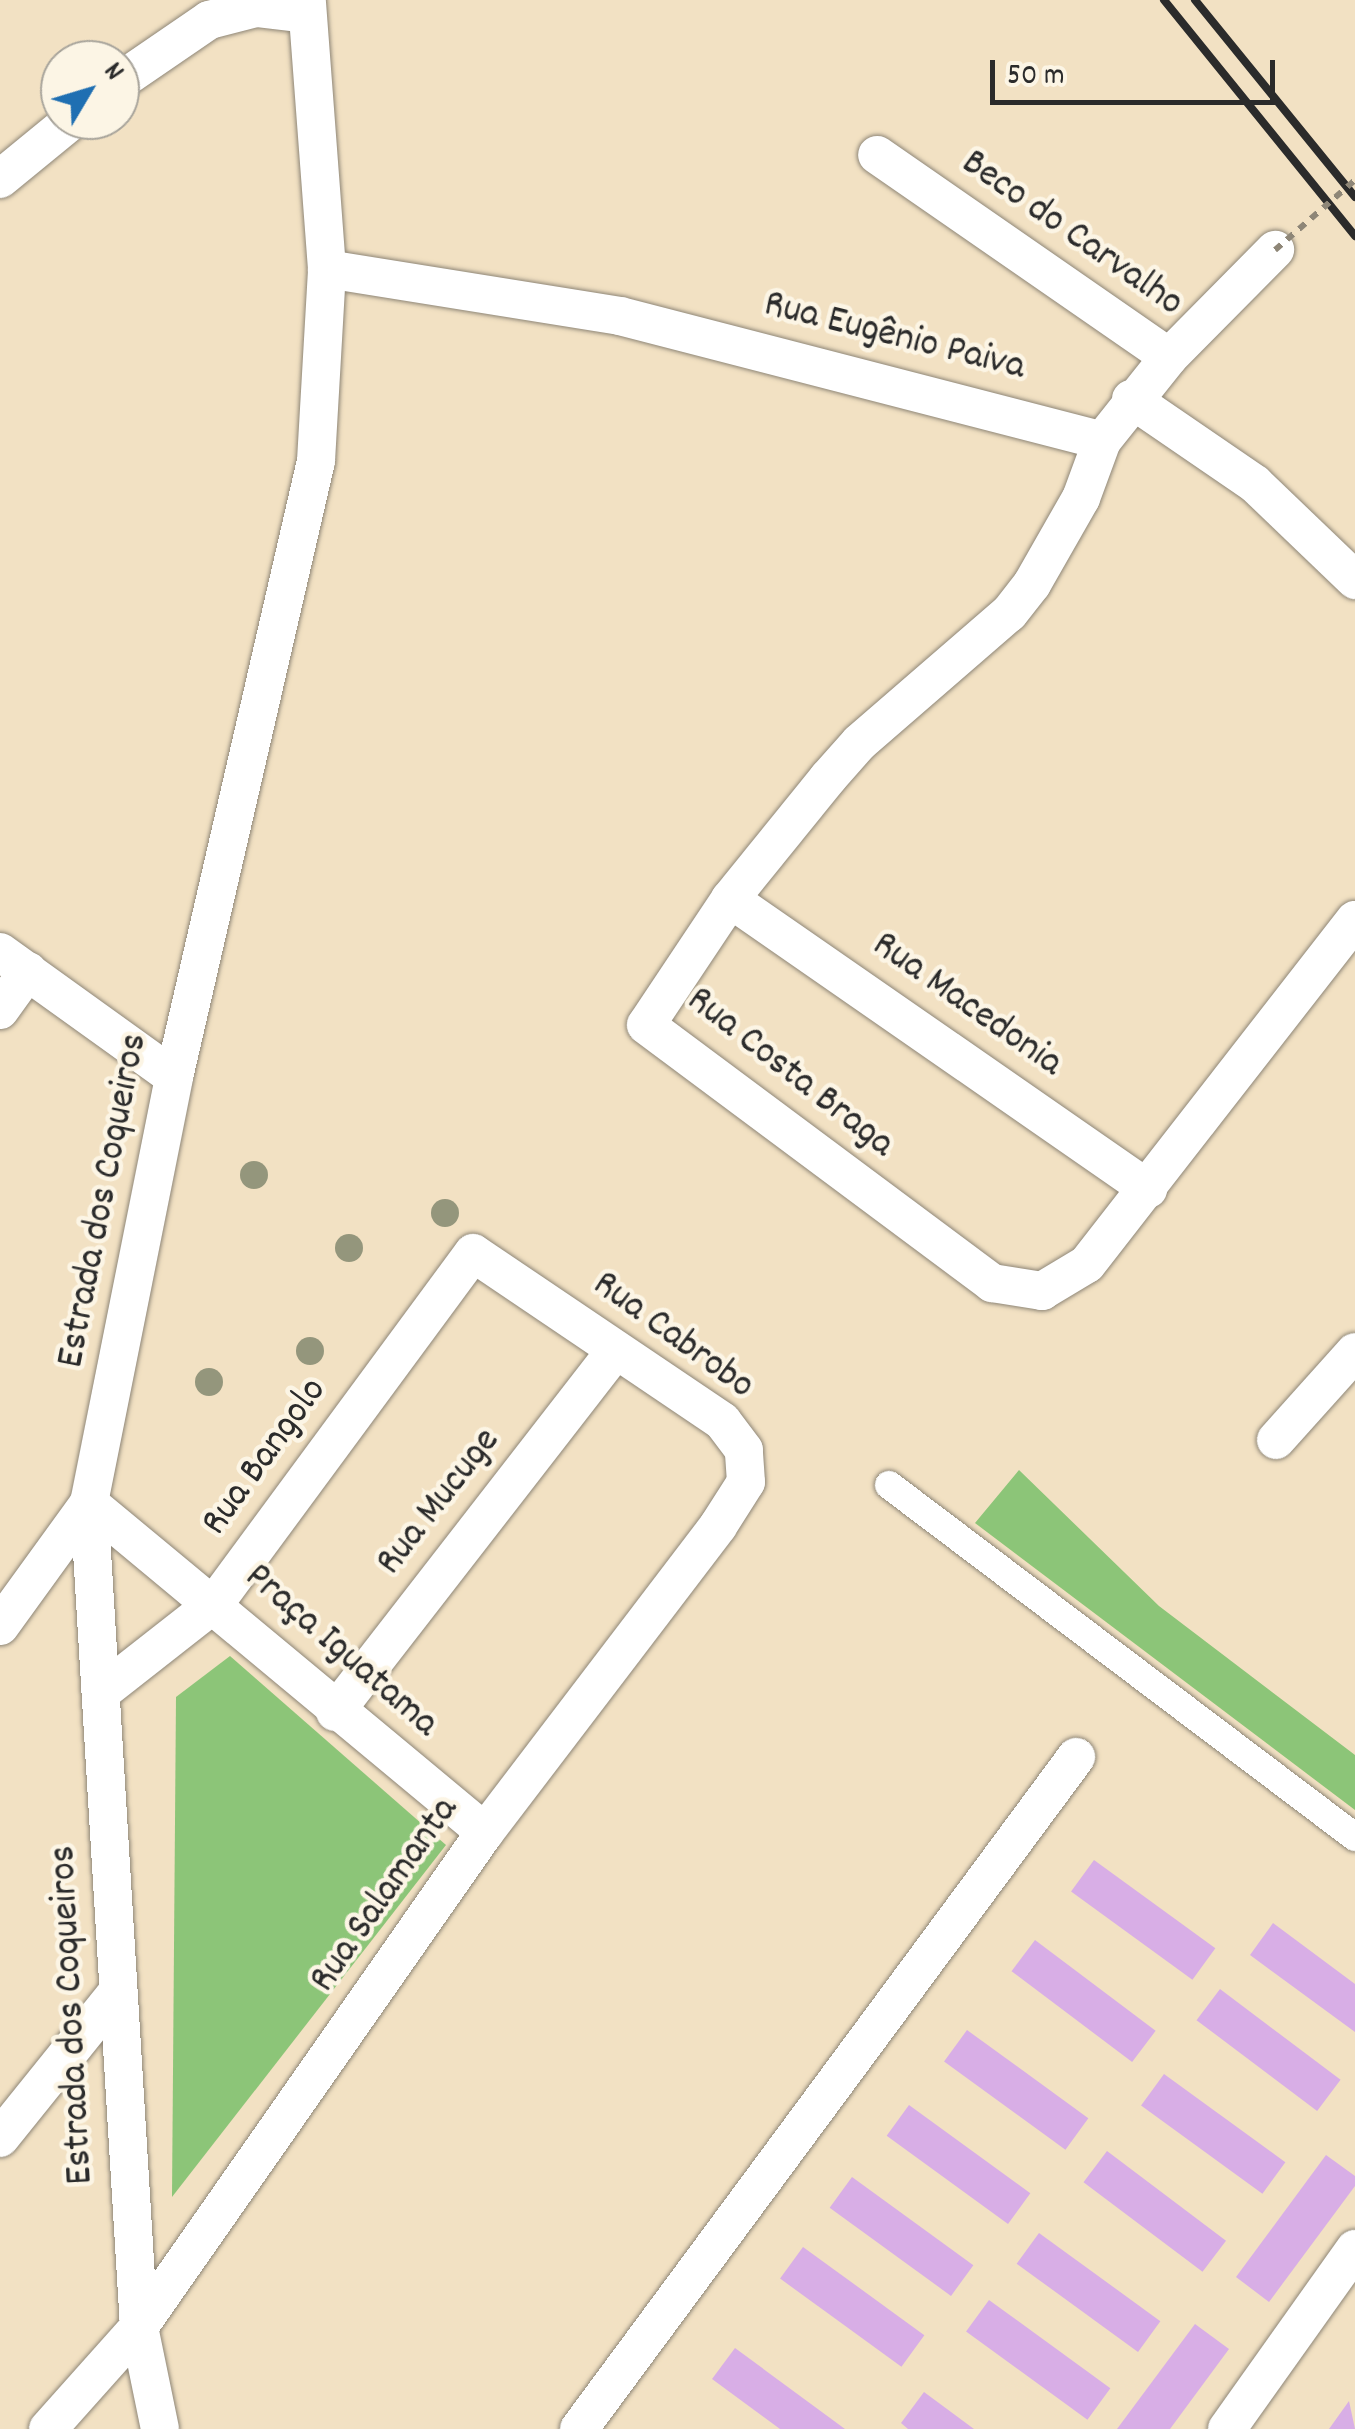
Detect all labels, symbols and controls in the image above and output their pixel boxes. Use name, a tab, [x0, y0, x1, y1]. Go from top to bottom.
north arrow	[40, 40, 140, 140]
scale bar	[995, 40, 1280, 102]
text: N	[92, 55, 132, 91]
text: 50 m	[1007, 56, 1065, 99]
street label: Beco do Carvalho	[951, 141, 1191, 329]
street label: Rua Eugênio Paiva	[759, 282, 1029, 394]
street label: Rua Macedonia	[861, 923, 1071, 1089]
street label: Rua Costa Braga	[676, 978, 902, 1170]
street label: Estrada dos Coqueiros	[49, 1030, 161, 1372]
street label: Rua Cabrobo	[582, 1262, 762, 1412]
street label: Rua Bangolo	[193, 1370, 339, 1546]
street label: Rua Mucuge	[368, 1420, 512, 1586]
street label: Praça Iguatama	[233, 1555, 447, 1749]
street label: Rua Salamanta	[301, 1789, 471, 2003]
street label: Estrada dos Coqueiros	[41, 1844, 107, 2186]

